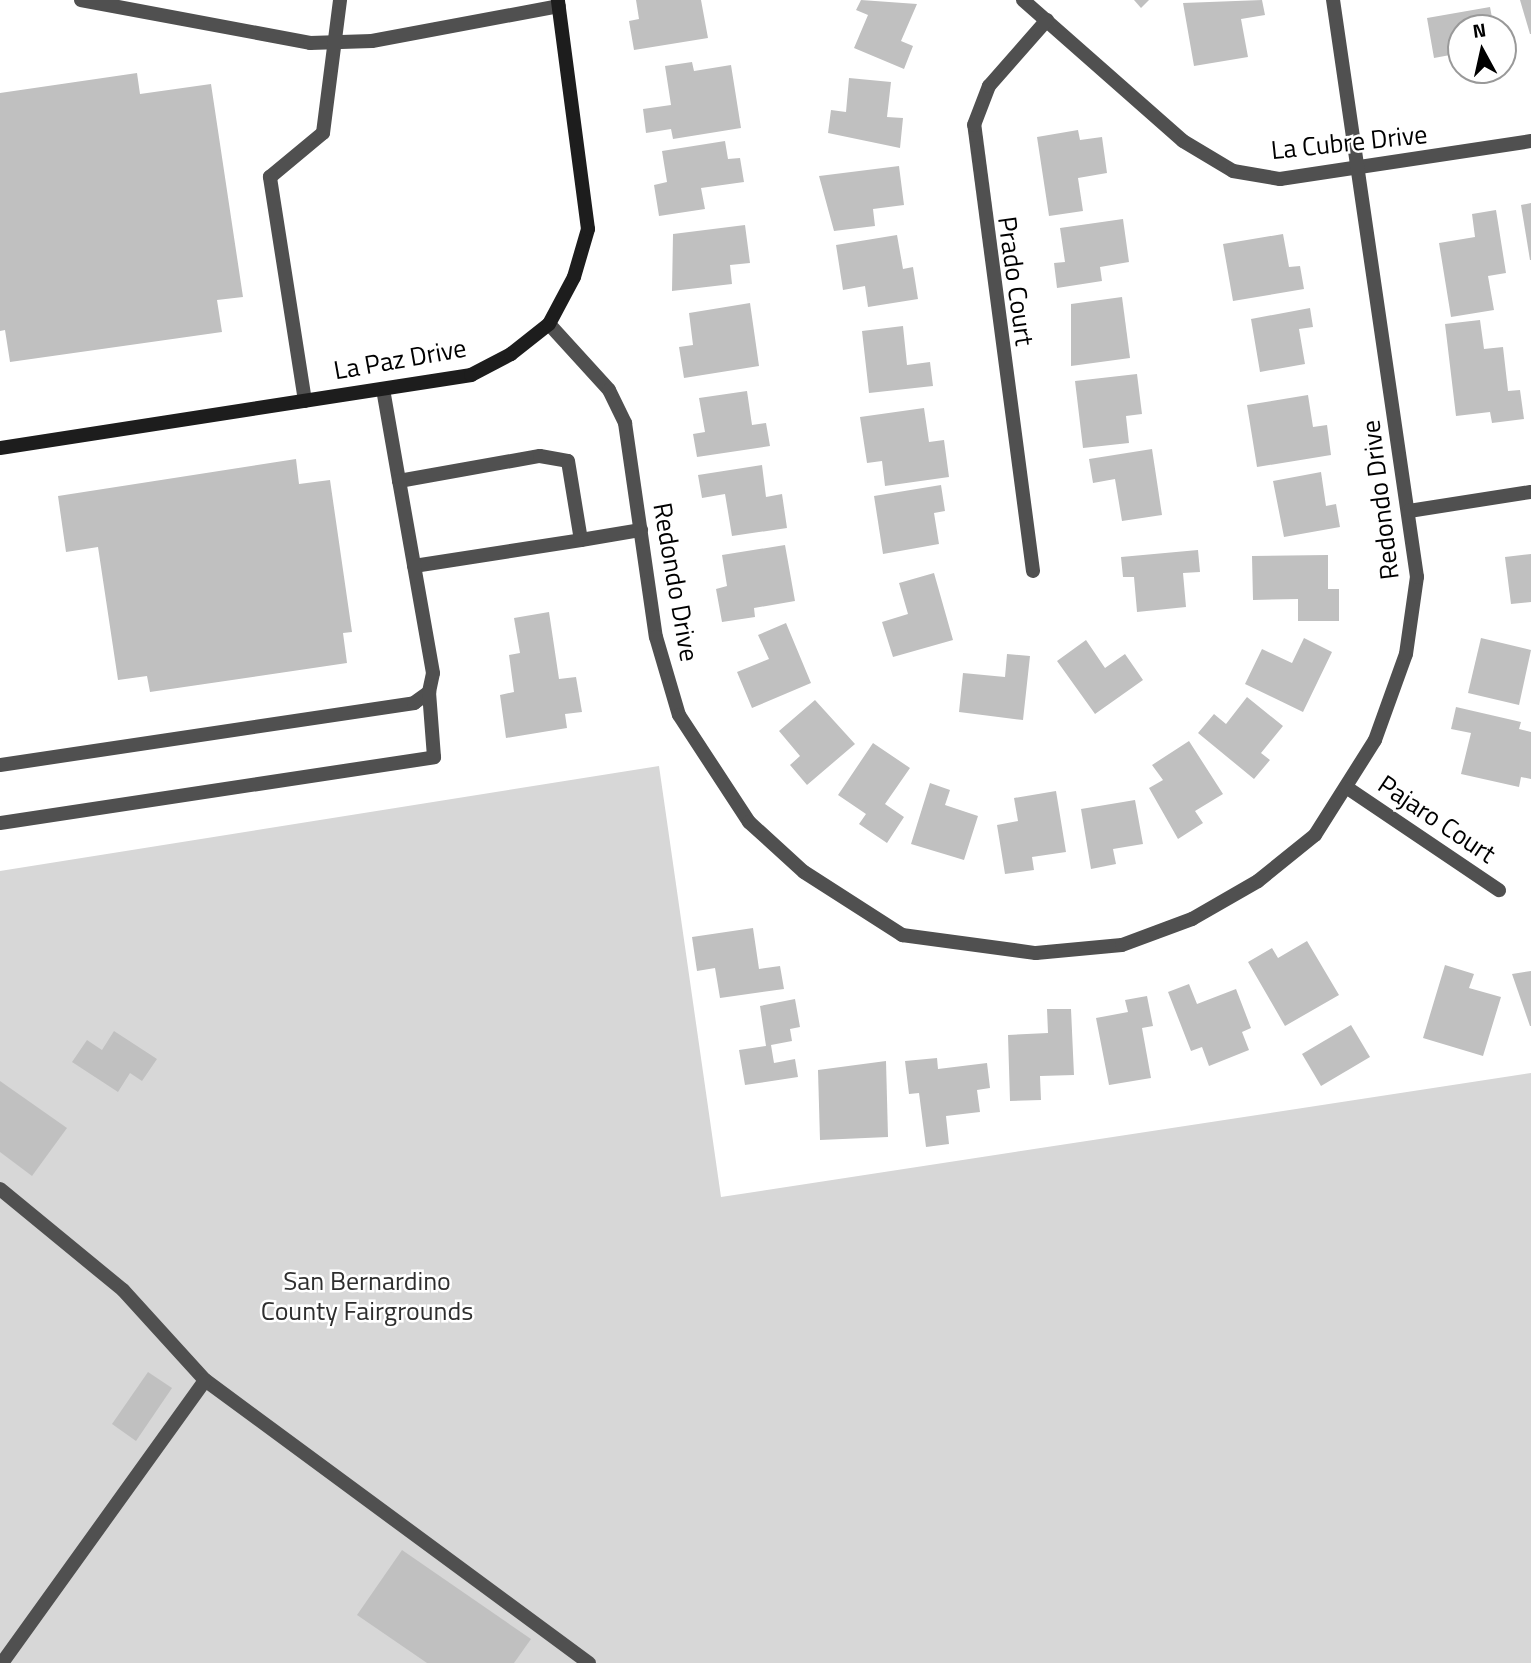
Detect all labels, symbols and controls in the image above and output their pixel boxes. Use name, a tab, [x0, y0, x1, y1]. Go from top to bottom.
north arrow	[1447, 14, 1517, 84]
text: N	[1471, 14, 1488, 45]
street label: La Cubre Drive	[1269, 118, 1429, 166]
street label: Prado Court	[991, 214, 1041, 348]
street label: La Paz Drive	[331, 332, 469, 386]
street label: Redondo Drive	[1355, 418, 1405, 582]
street label: Redondo Drive	[647, 500, 705, 664]
street label: Pajaro Court	[1372, 768, 1502, 870]
park label: San Bernardino County Fairgrounds	[261, 1265, 473, 1326]

